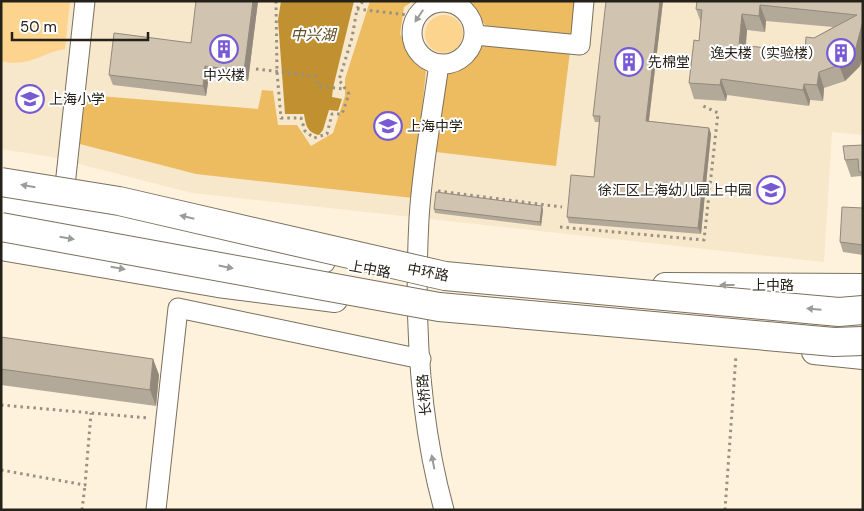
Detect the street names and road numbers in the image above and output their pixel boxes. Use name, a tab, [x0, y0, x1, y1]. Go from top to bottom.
street label: 上中路	[348, 256, 392, 282]
street label: 中环路	[406, 259, 450, 285]
street label: 上中路	[752, 276, 794, 294]
street label: 长桥路	[413, 373, 435, 417]

